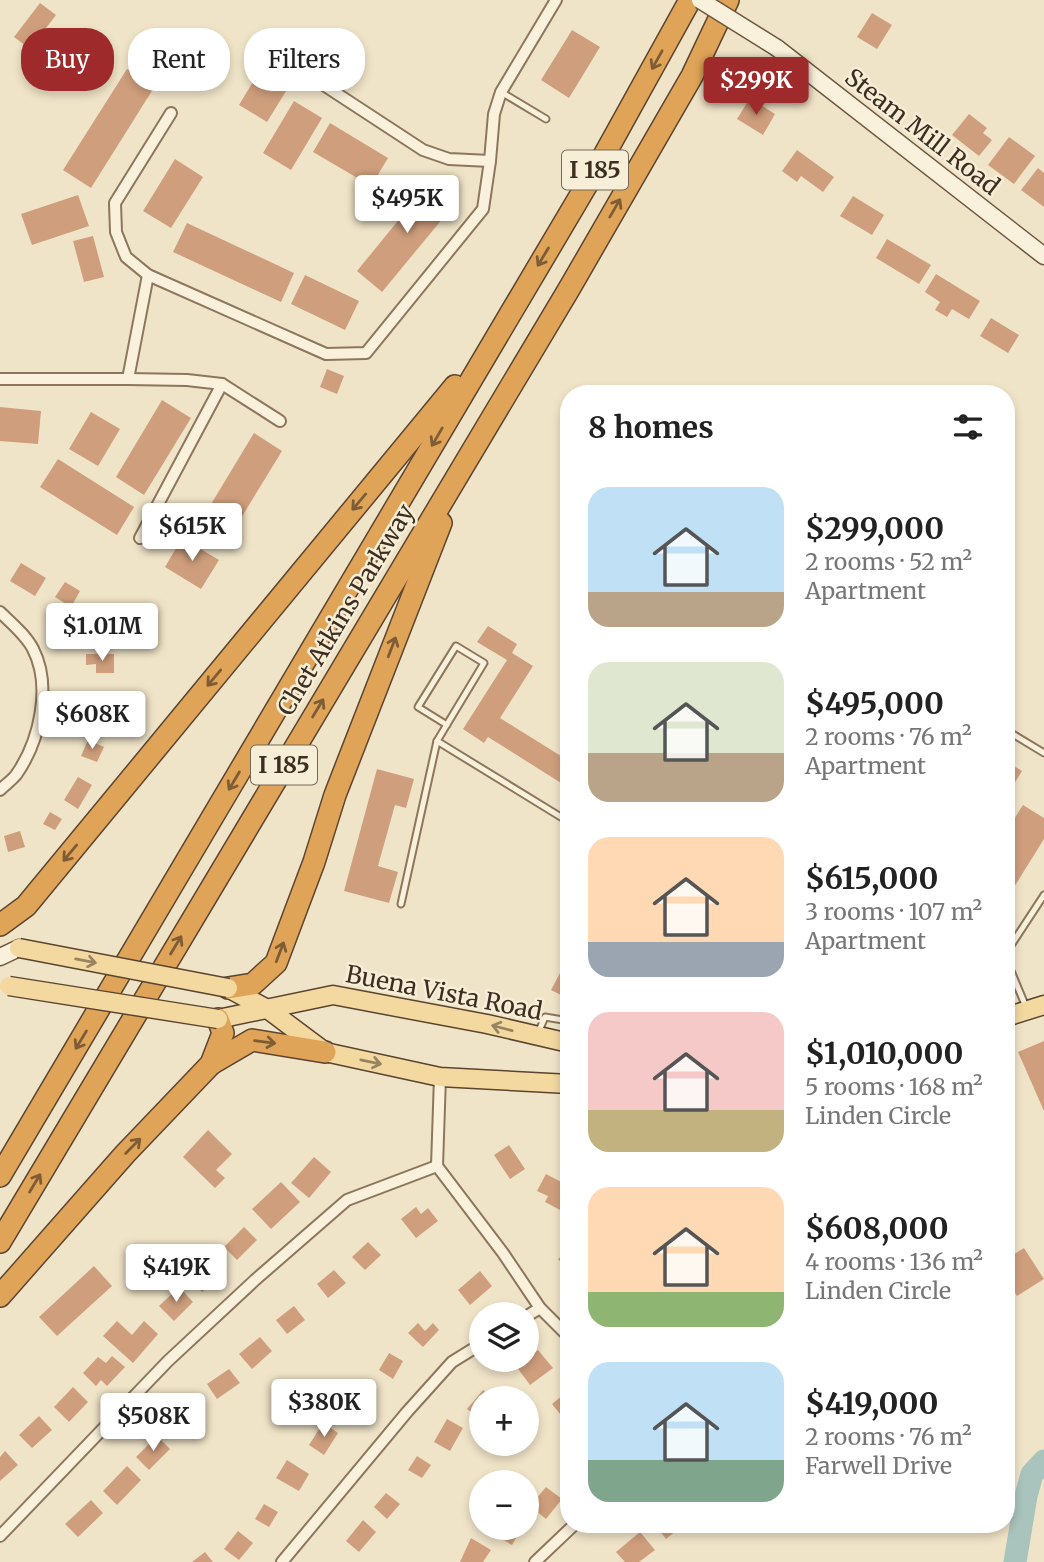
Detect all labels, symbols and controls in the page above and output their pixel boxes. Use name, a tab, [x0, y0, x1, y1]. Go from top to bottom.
chip: Buy	[21, 28, 114, 91]
chip: Rent	[128, 28, 230, 91]
chip: Filters	[244, 28, 365, 91]
one-way arrow	[650, 49, 663, 70]
pin: $299K	[707, 58, 805, 117]
street label: Steam Mill Road	[839, 61, 1006, 202]
text: $299K	[720, 65, 792, 94]
road number: I 185	[562, 150, 628, 190]
pin: $495K	[358, 176, 456, 235]
text: $495K	[371, 183, 443, 212]
one-way arrow	[608, 199, 622, 219]
one-way arrow	[536, 246, 550, 266]
text: 8 homes	[588, 408, 714, 446]
icon: filters	[949, 408, 987, 446]
one-way arrow	[430, 427, 444, 447]
one-way arrow	[351, 493, 367, 511]
street label: Chet Atkins Parkway	[270, 498, 421, 721]
pin: $615K	[143, 504, 241, 563]
text: $299,000	[805, 509, 944, 547]
text: $615K	[158, 511, 226, 540]
icon: home	[644, 515, 728, 599]
text: 2 rooms · 52 m²	[805, 547, 972, 576]
text: Apartment	[805, 576, 926, 605]
pin: $1.01M	[45, 604, 159, 663]
text: $1.01M	[62, 611, 142, 640]
one-way arrow	[387, 636, 400, 658]
one-way arrow	[207, 668, 222, 686]
text: $495,000	[805, 684, 944, 722]
icon: home	[644, 690, 728, 774]
pin: $608K	[43, 692, 141, 751]
one-way arrow	[311, 698, 325, 718]
text: $608K	[54, 699, 130, 728]
text: 2 rooms · 76 m²	[805, 722, 972, 751]
road number: I 185	[251, 746, 317, 785]
text: Apartment	[805, 751, 926, 780]
one-way arrow	[227, 770, 241, 790]
one-way arrow	[62, 844, 77, 862]
text: $615,000	[805, 859, 938, 897]
icon: home	[644, 865, 728, 949]
text: 3 rooms · 107 m²	[805, 897, 982, 926]
text: Apartment	[805, 926, 926, 955]
one-way arrow	[170, 936, 184, 956]
one-way arrow	[275, 942, 288, 964]
one-way arrow	[74, 955, 97, 968]
street label: Buena Vista Road	[343, 958, 545, 1027]
one-way arrow	[491, 1021, 514, 1034]
one-way arrow	[73, 1029, 87, 1049]
text: $1,010,000	[805, 1034, 963, 1072]
one-way arrow	[253, 1035, 276, 1048]
icon: home	[644, 1040, 728, 1124]
one-way arrow	[359, 1055, 382, 1069]
text: 5 rooms · 168 m²	[805, 1072, 983, 1101]
text: Linden Circle	[805, 1101, 951, 1130]
one-way arrow	[125, 1137, 142, 1154]
one-way arrow	[28, 1173, 42, 1193]
text: $608,000	[805, 1209, 949, 1247]
icon: home	[644, 1215, 728, 1299]
pin: $419K	[127, 1244, 225, 1304]
text: 4 rooms · 136 m²	[805, 1247, 983, 1276]
text: $419K	[142, 1252, 210, 1281]
text: Linden Circle	[805, 1276, 951, 1305]
map controls	[469, 1302, 539, 1540]
button: layers	[469, 1302, 539, 1372]
pin: $380K	[275, 1380, 373, 1439]
text: $419,000	[805, 1384, 938, 1422]
button: +	[469, 1386, 539, 1456]
text: $380K	[287, 1387, 361, 1416]
icon: home	[644, 1390, 728, 1474]
pin: $508K	[104, 1394, 202, 1453]
text: $508K	[116, 1401, 190, 1430]
text: 2 rooms · 76 m²	[805, 1422, 972, 1451]
text: Farwell Drive	[805, 1451, 952, 1480]
button: −	[469, 1470, 539, 1540]

